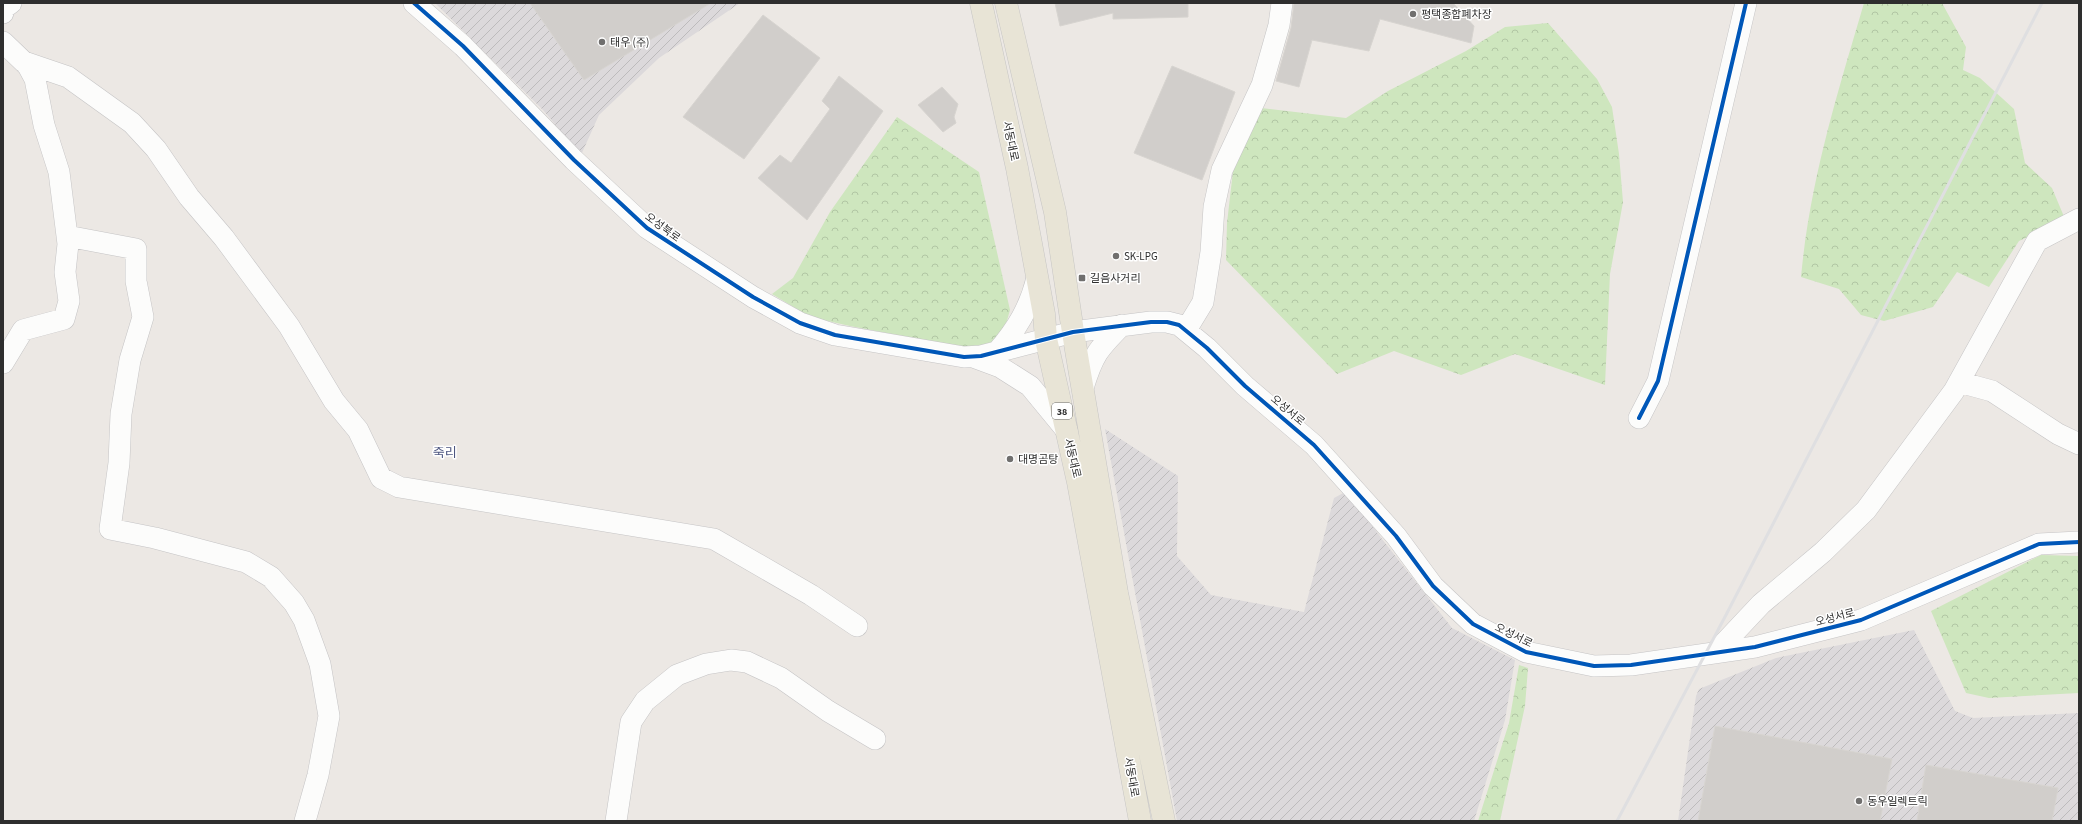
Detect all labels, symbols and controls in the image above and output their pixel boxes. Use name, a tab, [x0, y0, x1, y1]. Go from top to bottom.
place label: 평택종합폐차장	[1421, 7, 1492, 22]
marker: 평택종합폐차장	[1408, 9, 1418, 19]
place label: 태우 (주)	[610, 35, 649, 50]
marker: 태우 (주)	[597, 37, 607, 47]
street label: 서동대로	[999, 120, 1022, 162]
street label: 오성북로	[642, 209, 683, 245]
place label: SK-LPG	[1124, 249, 1158, 264]
marker: SK-LPG	[1111, 251, 1121, 261]
place label: 길음사거리	[1090, 271, 1141, 286]
marker: 길음사거리	[1077, 273, 1087, 283]
street label: 오성서로	[1267, 392, 1308, 429]
road number: 38	[1052, 403, 1072, 419]
street label: 서동대로	[1061, 437, 1084, 480]
district label: 죽리	[433, 444, 457, 462]
place label: 대명곰탕	[1018, 452, 1058, 467]
marker: 대명곰탕	[1005, 454, 1015, 464]
street label: 오성서로	[1814, 605, 1857, 630]
street label: 오성서로	[1492, 620, 1535, 651]
street label: 서동대로	[1121, 756, 1142, 798]
place label: 동우일렉트릭	[1867, 794, 1928, 809]
marker: 동우일렉트릭	[1854, 796, 1864, 806]

